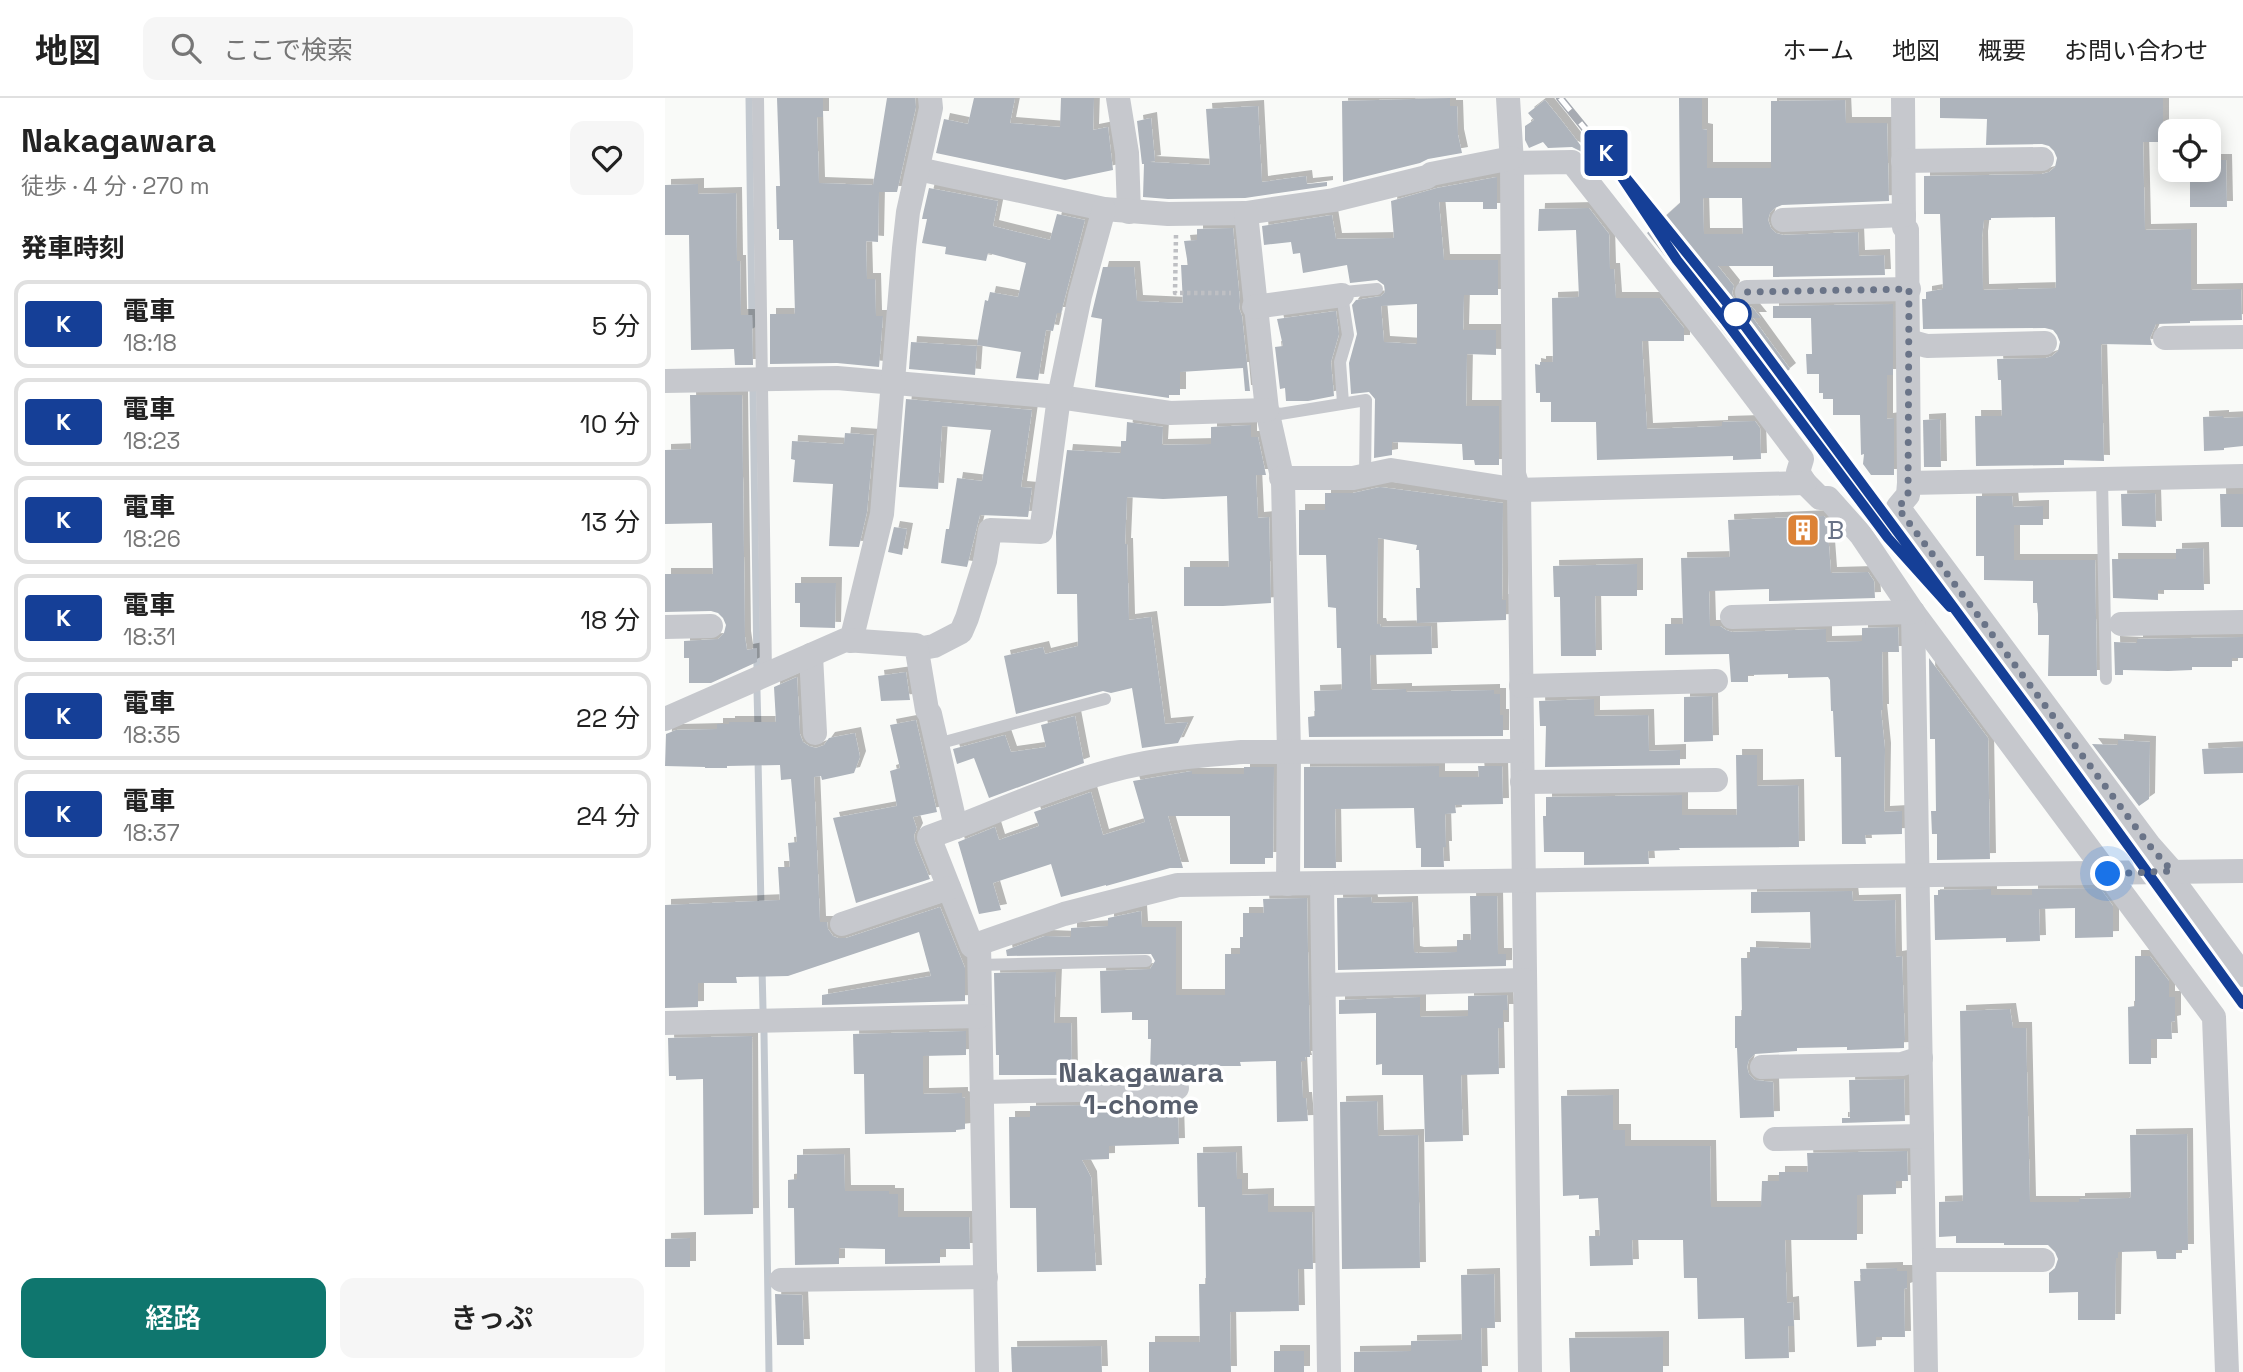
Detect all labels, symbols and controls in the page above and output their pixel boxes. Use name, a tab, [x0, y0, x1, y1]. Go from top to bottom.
search box	[143, 17, 633, 80]
icon: search	[167, 29, 205, 67]
text: 地図	[35, 30, 101, 72]
text: ここで検索	[223, 33, 353, 67]
text: ホーム	[1783, 35, 1854, 66]
text: 地図	[1892, 35, 1940, 66]
text: 概要	[1978, 35, 2026, 66]
text: お問い合わせ	[2064, 35, 2208, 66]
map controls	[2158, 119, 2221, 182]
button: locate	[2158, 119, 2221, 182]
text: Nakagawara	[21, 120, 216, 162]
button: heart	[570, 121, 644, 195]
line badge: K	[1583, 130, 1629, 176]
text: K	[1598, 137, 1614, 168]
text: 徒歩 · 4 分 · 270 m	[21, 171, 209, 201]
text: 発車時刻	[21, 231, 125, 265]
text: 電車	[123, 294, 175, 328]
unlabelled marker	[1721, 299, 1751, 329]
text: K	[56, 308, 71, 339]
text: 5 分	[592, 309, 640, 343]
text: 18:18	[123, 328, 177, 358]
text: 電車	[123, 392, 175, 426]
text: K	[56, 406, 71, 437]
text: 10 分	[580, 407, 640, 441]
text: 18:23	[123, 426, 180, 456]
text: 電車	[123, 490, 175, 524]
text: K	[56, 504, 71, 535]
text: 13 分	[581, 505, 640, 539]
building icon: B	[1784, 511, 1822, 549]
place label: B	[1827, 513, 1844, 547]
text: 18:26	[123, 524, 181, 554]
text: 電車	[123, 588, 175, 622]
text: K	[56, 602, 71, 633]
text: 18 分	[580, 603, 640, 637]
text: 18:31	[123, 622, 176, 652]
text: 電車	[123, 686, 175, 720]
text: K	[56, 700, 71, 731]
text: 22 分	[576, 701, 640, 735]
text: 18:35	[123, 720, 180, 750]
text: 電車	[123, 784, 175, 818]
text: K	[56, 798, 71, 829]
text: 24 分	[576, 799, 640, 833]
text: 18:37	[123, 818, 180, 848]
your location	[2090, 856, 2125, 891]
district label: Nakagawara 1-chome	[1058, 1054, 1224, 1122]
button: 経路	[21, 1278, 326, 1358]
button: きっぷ	[340, 1278, 644, 1358]

